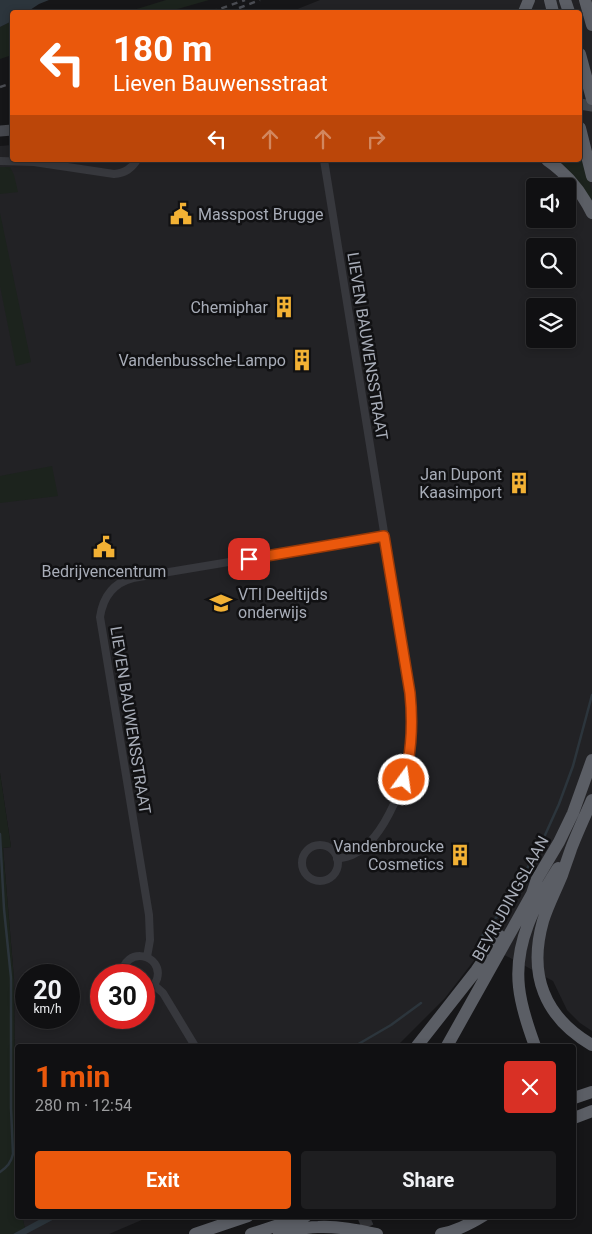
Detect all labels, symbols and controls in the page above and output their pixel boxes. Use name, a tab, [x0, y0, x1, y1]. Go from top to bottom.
text: 180 m	[113, 29, 212, 70]
icon: left	[30, 30, 95, 95]
text: Lieven Bauwensstraat	[113, 71, 328, 96]
icon: left	[203, 125, 231, 153]
icon: ahead	[256, 125, 284, 153]
icon: ahead	[309, 125, 337, 153]
icon: right	[362, 125, 390, 153]
map controls	[526, 178, 576, 348]
button: sound	[526, 178, 576, 228]
public building icon: Masspost Brugge	[168, 201, 194, 227]
place label: Masspost Brugge	[198, 205, 323, 224]
button: search	[526, 238, 576, 288]
street label: LIEVEN BAUWENSSTRAAT	[343, 251, 392, 442]
building icon: Chemiphar	[271, 294, 297, 320]
place label: Chemiphar	[190, 298, 269, 317]
button: layers	[526, 298, 576, 348]
building icon: Vandenbussche-Lampo	[289, 347, 315, 373]
place label: Vandenbussche-Lampo	[118, 351, 286, 370]
place label: Jan Dupont Kaasimport	[419, 465, 502, 502]
building icon: Jan Dupont Kaasimport	[506, 470, 532, 496]
public building icon: Bedrijvencentrum	[91, 534, 117, 560]
pin	[228, 538, 270, 580]
icon: arrive	[235, 545, 263, 573]
place label: Bedrijvencentrum	[42, 562, 166, 581]
place label: VTI Deeltijds onderwijs	[238, 585, 328, 622]
school or university icon: VTI Deeltijds onderwijs	[208, 590, 234, 616]
street label: LIEVEN BAUWENSSTRAAT	[106, 625, 155, 816]
position arrow	[377, 753, 429, 805]
street label: BEVRIJDINGSLAAN	[468, 832, 553, 964]
place label: Vandenbroucke Cosmetics	[333, 837, 444, 874]
building icon: Vandenbroucke Cosmetics	[447, 842, 473, 868]
speed limit sign: 30	[90, 964, 155, 1029]
text: 20	[33, 976, 62, 1005]
text: km/h	[33, 1002, 62, 1016]
text: 1 min	[35, 1059, 110, 1094]
button: close	[504, 1061, 556, 1113]
text: 280 m · 12:54	[35, 1096, 132, 1115]
button: Exit	[35, 1151, 291, 1209]
button: Share	[301, 1151, 556, 1209]

